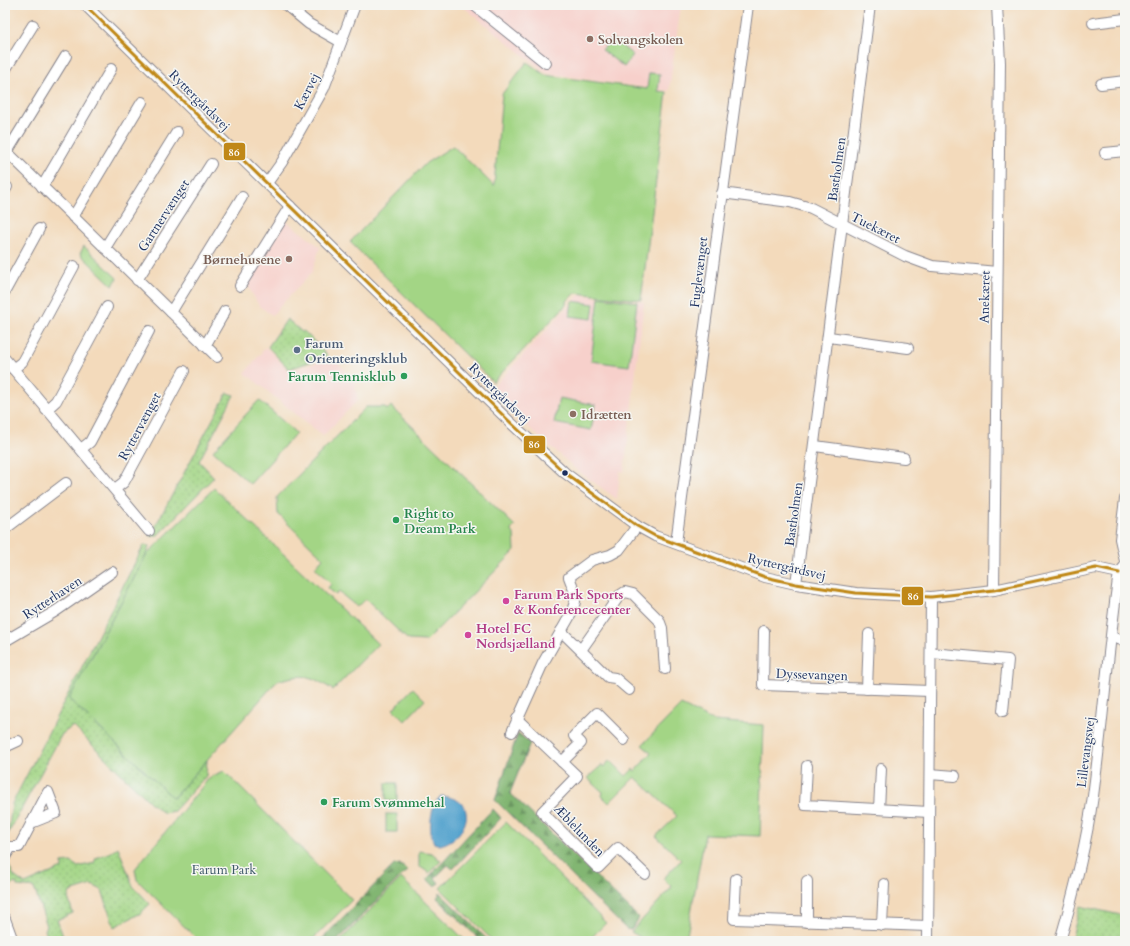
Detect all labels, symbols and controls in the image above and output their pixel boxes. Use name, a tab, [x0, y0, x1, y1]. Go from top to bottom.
place label: Solvangskolen	[598, 31, 684, 49]
marker: Solvangskolen	[585, 34, 595, 44]
street label: Ryttergårdsvej	[165, 66, 234, 135]
street label: Kærvej	[290, 70, 324, 113]
street label: Bastholmen	[824, 135, 850, 202]
line badge: 86	[223, 142, 246, 161]
text: 86	[228, 145, 240, 160]
street label: Gartnervænget	[134, 176, 194, 255]
street label: Tuekæret	[848, 208, 903, 248]
street label: Fuglevænget	[686, 236, 712, 308]
place label: Børnehusene	[203, 251, 281, 269]
marker: Børnehusene	[284, 254, 294, 264]
street label: Anekæret	[976, 270, 994, 324]
place label: Farum Orienteringsklub	[305, 335, 407, 368]
marker: Farum Orienteringsklub	[292, 345, 302, 355]
street label: Ryttergårdsvej	[465, 359, 534, 428]
place label: Farum Tennisklub	[288, 368, 396, 386]
marker: Farum Tennisklub	[399, 371, 409, 381]
street label: Ryttervænget	[114, 389, 165, 464]
place label: Idrætten	[581, 406, 632, 424]
marker: Idrætten	[568, 409, 578, 419]
line badge: 86	[523, 435, 546, 454]
text: 86	[528, 437, 540, 452]
unlabelled marker	[560, 468, 570, 478]
street label: Bastholmen	[781, 480, 807, 547]
place label: Right to Dream Park	[404, 505, 477, 538]
marker: Right to Dream Park	[391, 515, 401, 525]
street label: Ryttergårdsvej	[746, 549, 828, 585]
street label: Rytterhaven	[19, 572, 86, 624]
place label: Farum Park Sports & Konferencecenter	[514, 586, 631, 619]
line badge: 86	[901, 586, 924, 606]
text: 86	[907, 589, 919, 604]
marker: Farum Park Sports & Konferencecenter	[501, 596, 511, 606]
place label: Hotel FC Nordsjælland	[476, 620, 556, 653]
marker: Hotel FC Nordsjælland	[463, 630, 473, 640]
street label: Dyssevangen	[776, 665, 849, 685]
street label: Lillevangsvej	[1073, 716, 1099, 789]
place label: Farum Svømmehal	[332, 794, 445, 812]
marker: Farum Svømmehal	[319, 797, 329, 807]
street label: Æblelunden	[550, 801, 609, 861]
park label: Farum Park	[192, 861, 256, 879]

